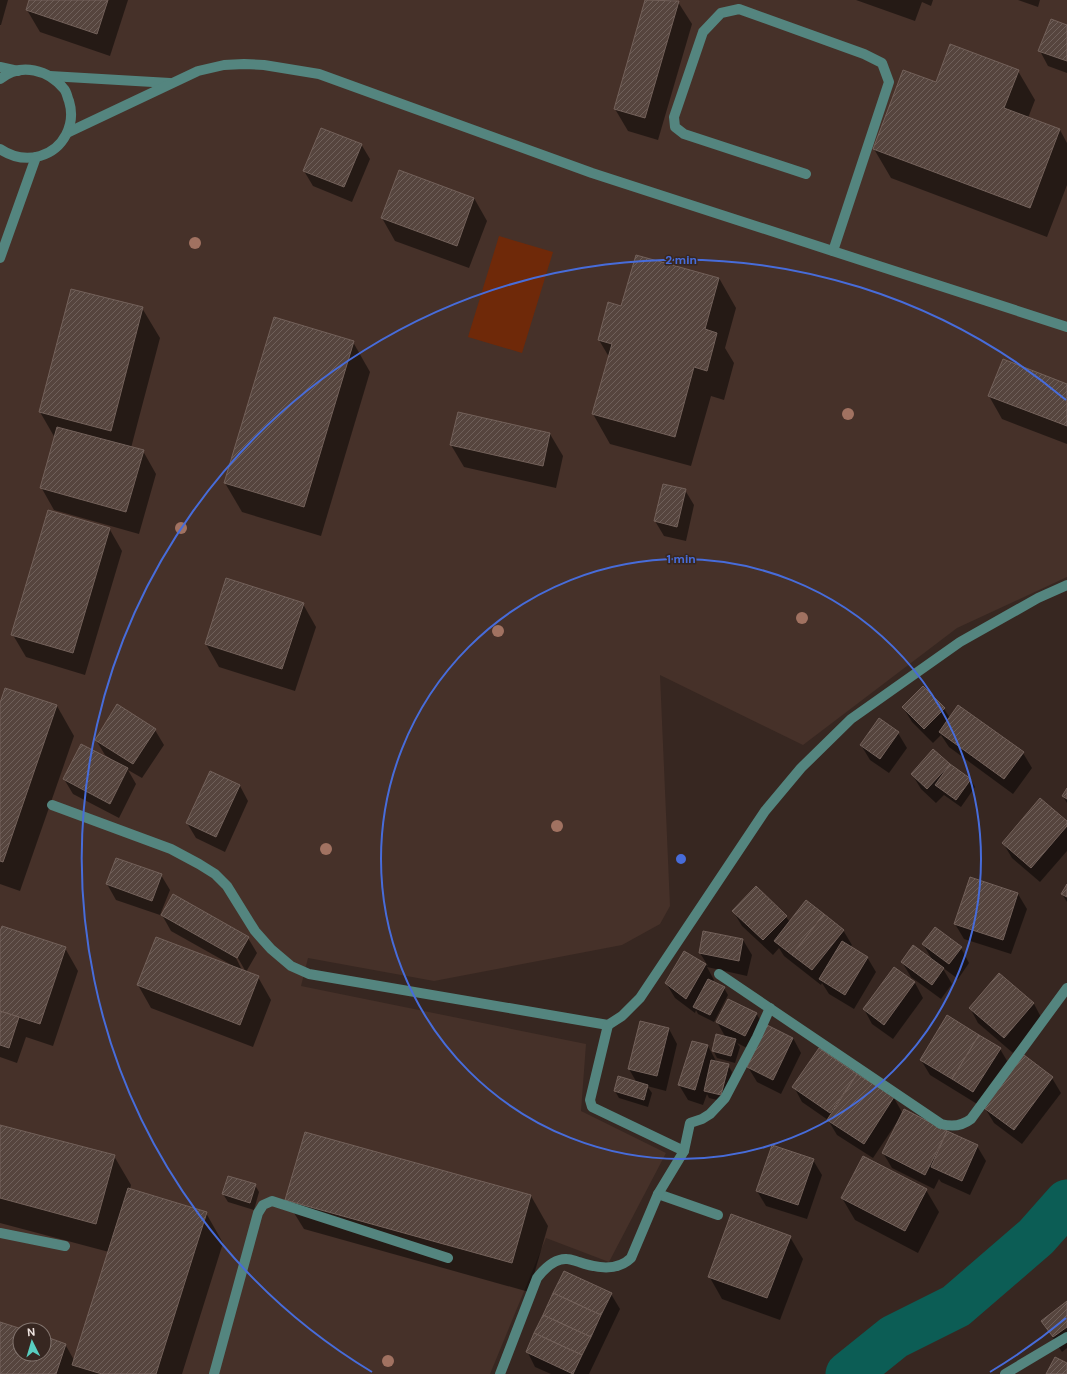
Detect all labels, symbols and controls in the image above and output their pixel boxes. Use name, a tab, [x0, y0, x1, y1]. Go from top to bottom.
text: 2 min	[665, 252, 697, 268]
text: 1 min	[666, 551, 696, 567]
centre of rings	[674, 852, 688, 866]
north arrow	[12, 1322, 52, 1362]
text: N	[27, 1325, 36, 1339]

